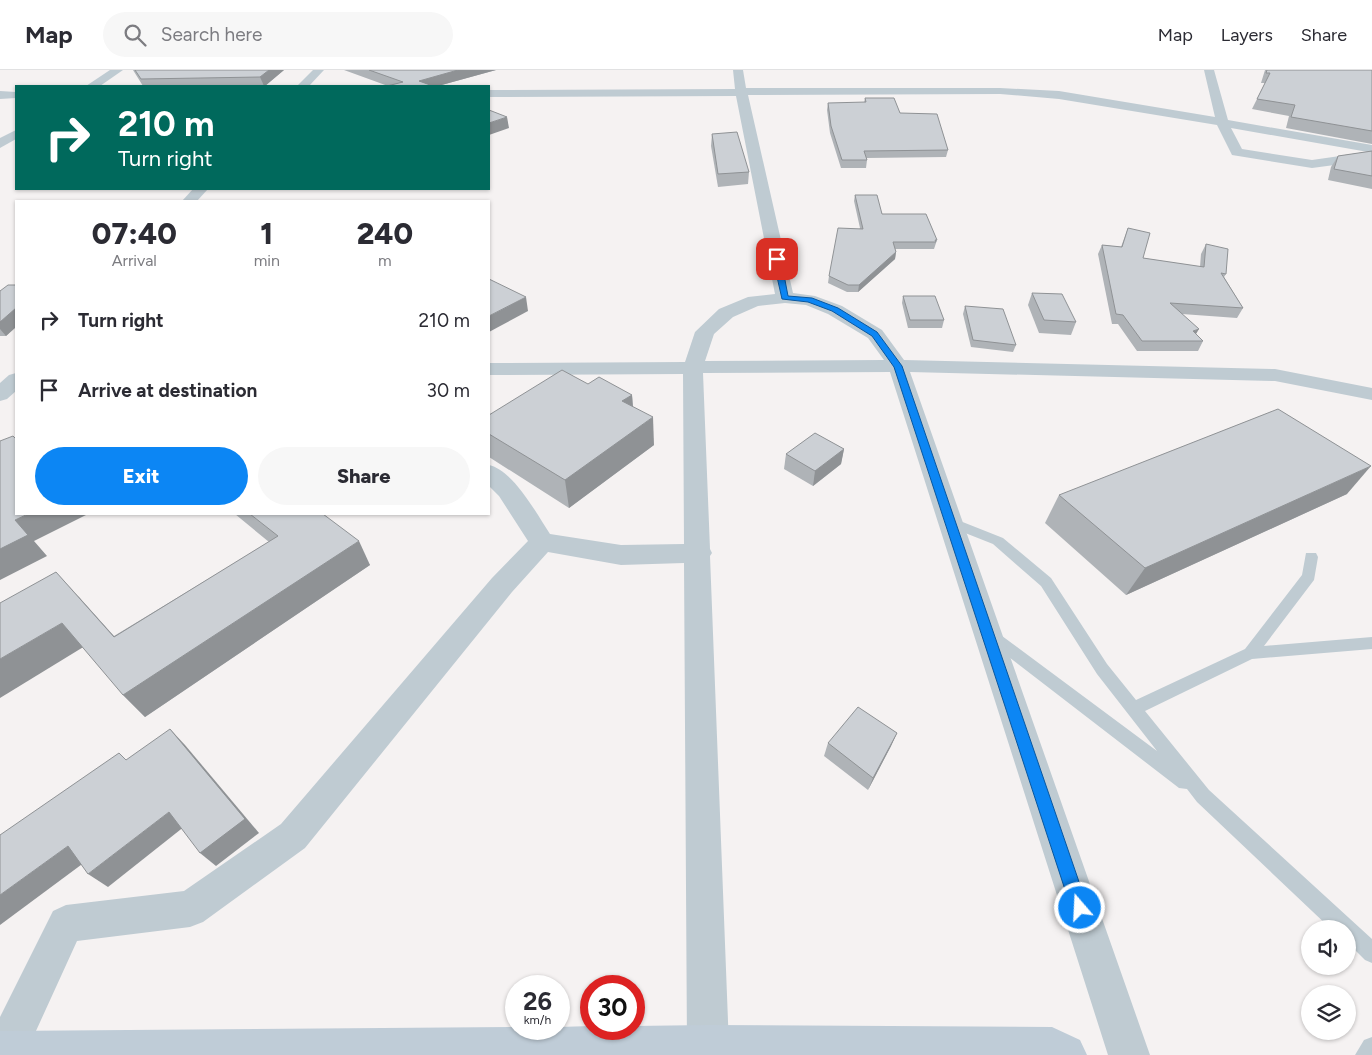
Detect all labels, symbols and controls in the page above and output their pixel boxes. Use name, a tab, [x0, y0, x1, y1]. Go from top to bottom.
search box	[103, 12, 453, 57]
text: Map	[25, 20, 73, 49]
icon: search	[121, 21, 149, 49]
text: Search here	[161, 23, 262, 46]
text: Map	[1158, 24, 1193, 46]
text: Layers	[1221, 24, 1273, 46]
text: Share	[1301, 24, 1347, 46]
text: 210 m	[118, 103, 215, 145]
icon: right	[35, 105, 100, 170]
text: Turn right	[118, 145, 213, 172]
text: 07:40	[92, 215, 177, 252]
text: 1	[260, 215, 273, 252]
text: 240	[357, 215, 413, 252]
pin	[756, 238, 798, 280]
icon: arrive	[763, 245, 791, 273]
text: Arrival	[112, 251, 157, 270]
text: min	[254, 251, 280, 270]
text: m	[378, 251, 392, 270]
icon: right	[35, 306, 63, 334]
text: Turn right	[78, 309, 164, 332]
text: 210 m	[418, 309, 470, 332]
icon: arrive	[35, 376, 63, 404]
text: Arrive at destination	[78, 379, 257, 402]
text: 30 m	[427, 379, 470, 402]
button: Exit	[35, 447, 248, 505]
button: Share	[258, 447, 470, 505]
position arrow	[1053, 881, 1105, 933]
map controls	[1301, 920, 1356, 1040]
button: sound	[1301, 920, 1356, 975]
speed limit sign: 30	[580, 975, 645, 1040]
button: layers	[1301, 985, 1356, 1040]
text: 26	[523, 986, 552, 1016]
text: km/h	[524, 1013, 551, 1027]

